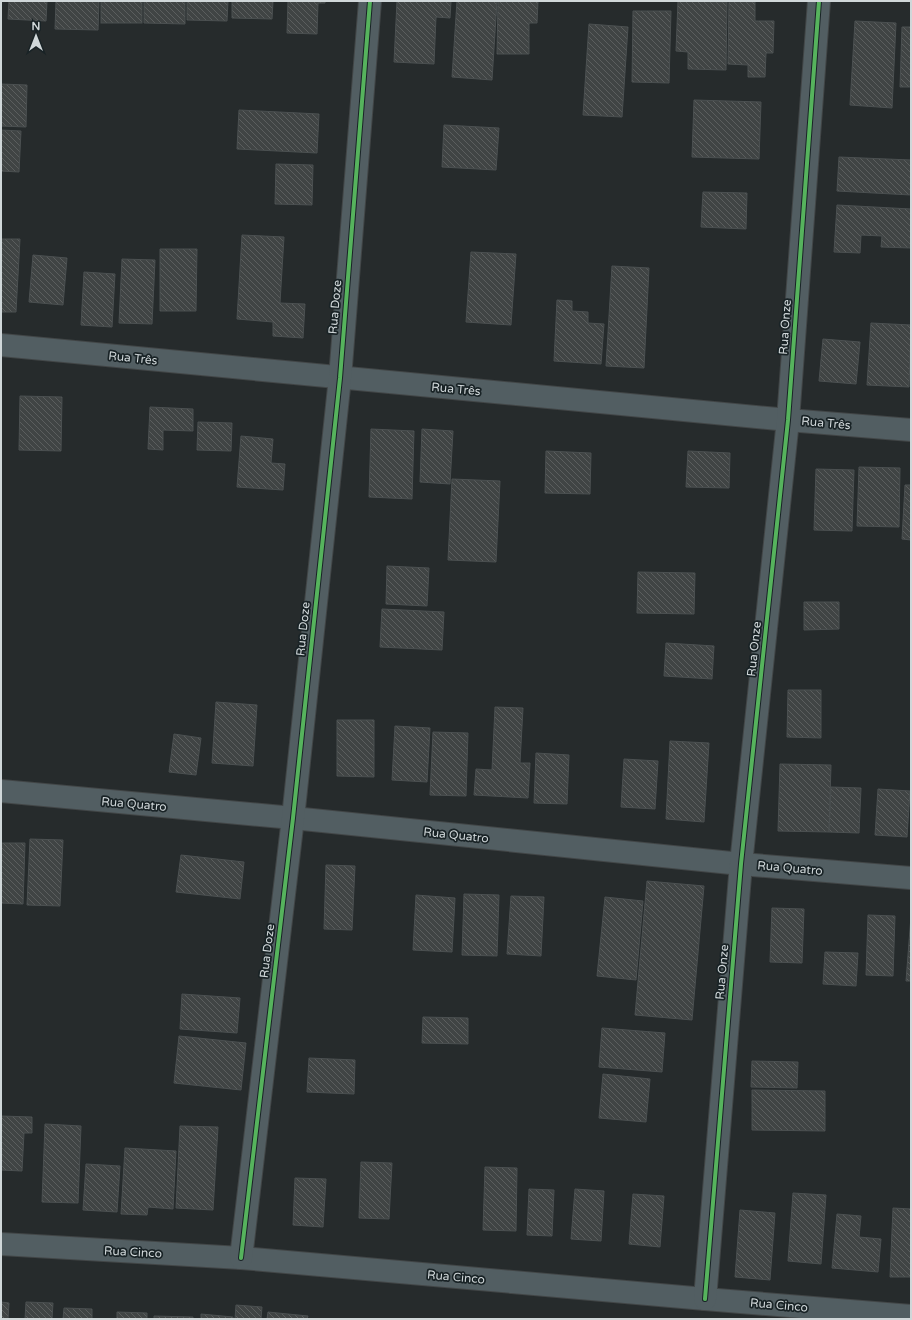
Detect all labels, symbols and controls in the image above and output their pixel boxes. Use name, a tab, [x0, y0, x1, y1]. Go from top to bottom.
north arrow	[16, 16, 56, 56]
text: N	[32, 20, 40, 33]
street label: Rua Doze	[326, 279, 344, 335]
street label: Rua Onze	[776, 299, 794, 355]
street label: Rua Três	[108, 348, 158, 368]
street label: Rua Três	[431, 380, 481, 398]
street label: Rua Três	[801, 414, 851, 432]
street label: Rua Doze	[293, 601, 313, 657]
street label: Rua Onze	[744, 621, 764, 677]
street label: Rua Quatro	[101, 794, 167, 814]
street label: Rua Quatro	[423, 825, 489, 845]
street label: Rua Quatro	[757, 858, 823, 878]
street label: Rua Doze	[257, 923, 277, 979]
street label: Rua Onze	[713, 944, 731, 1000]
street label: Rua Cinco	[104, 1243, 162, 1261]
street label: Rua Cinco	[427, 1267, 485, 1287]
street label: Rua Cinco	[750, 1295, 808, 1315]

